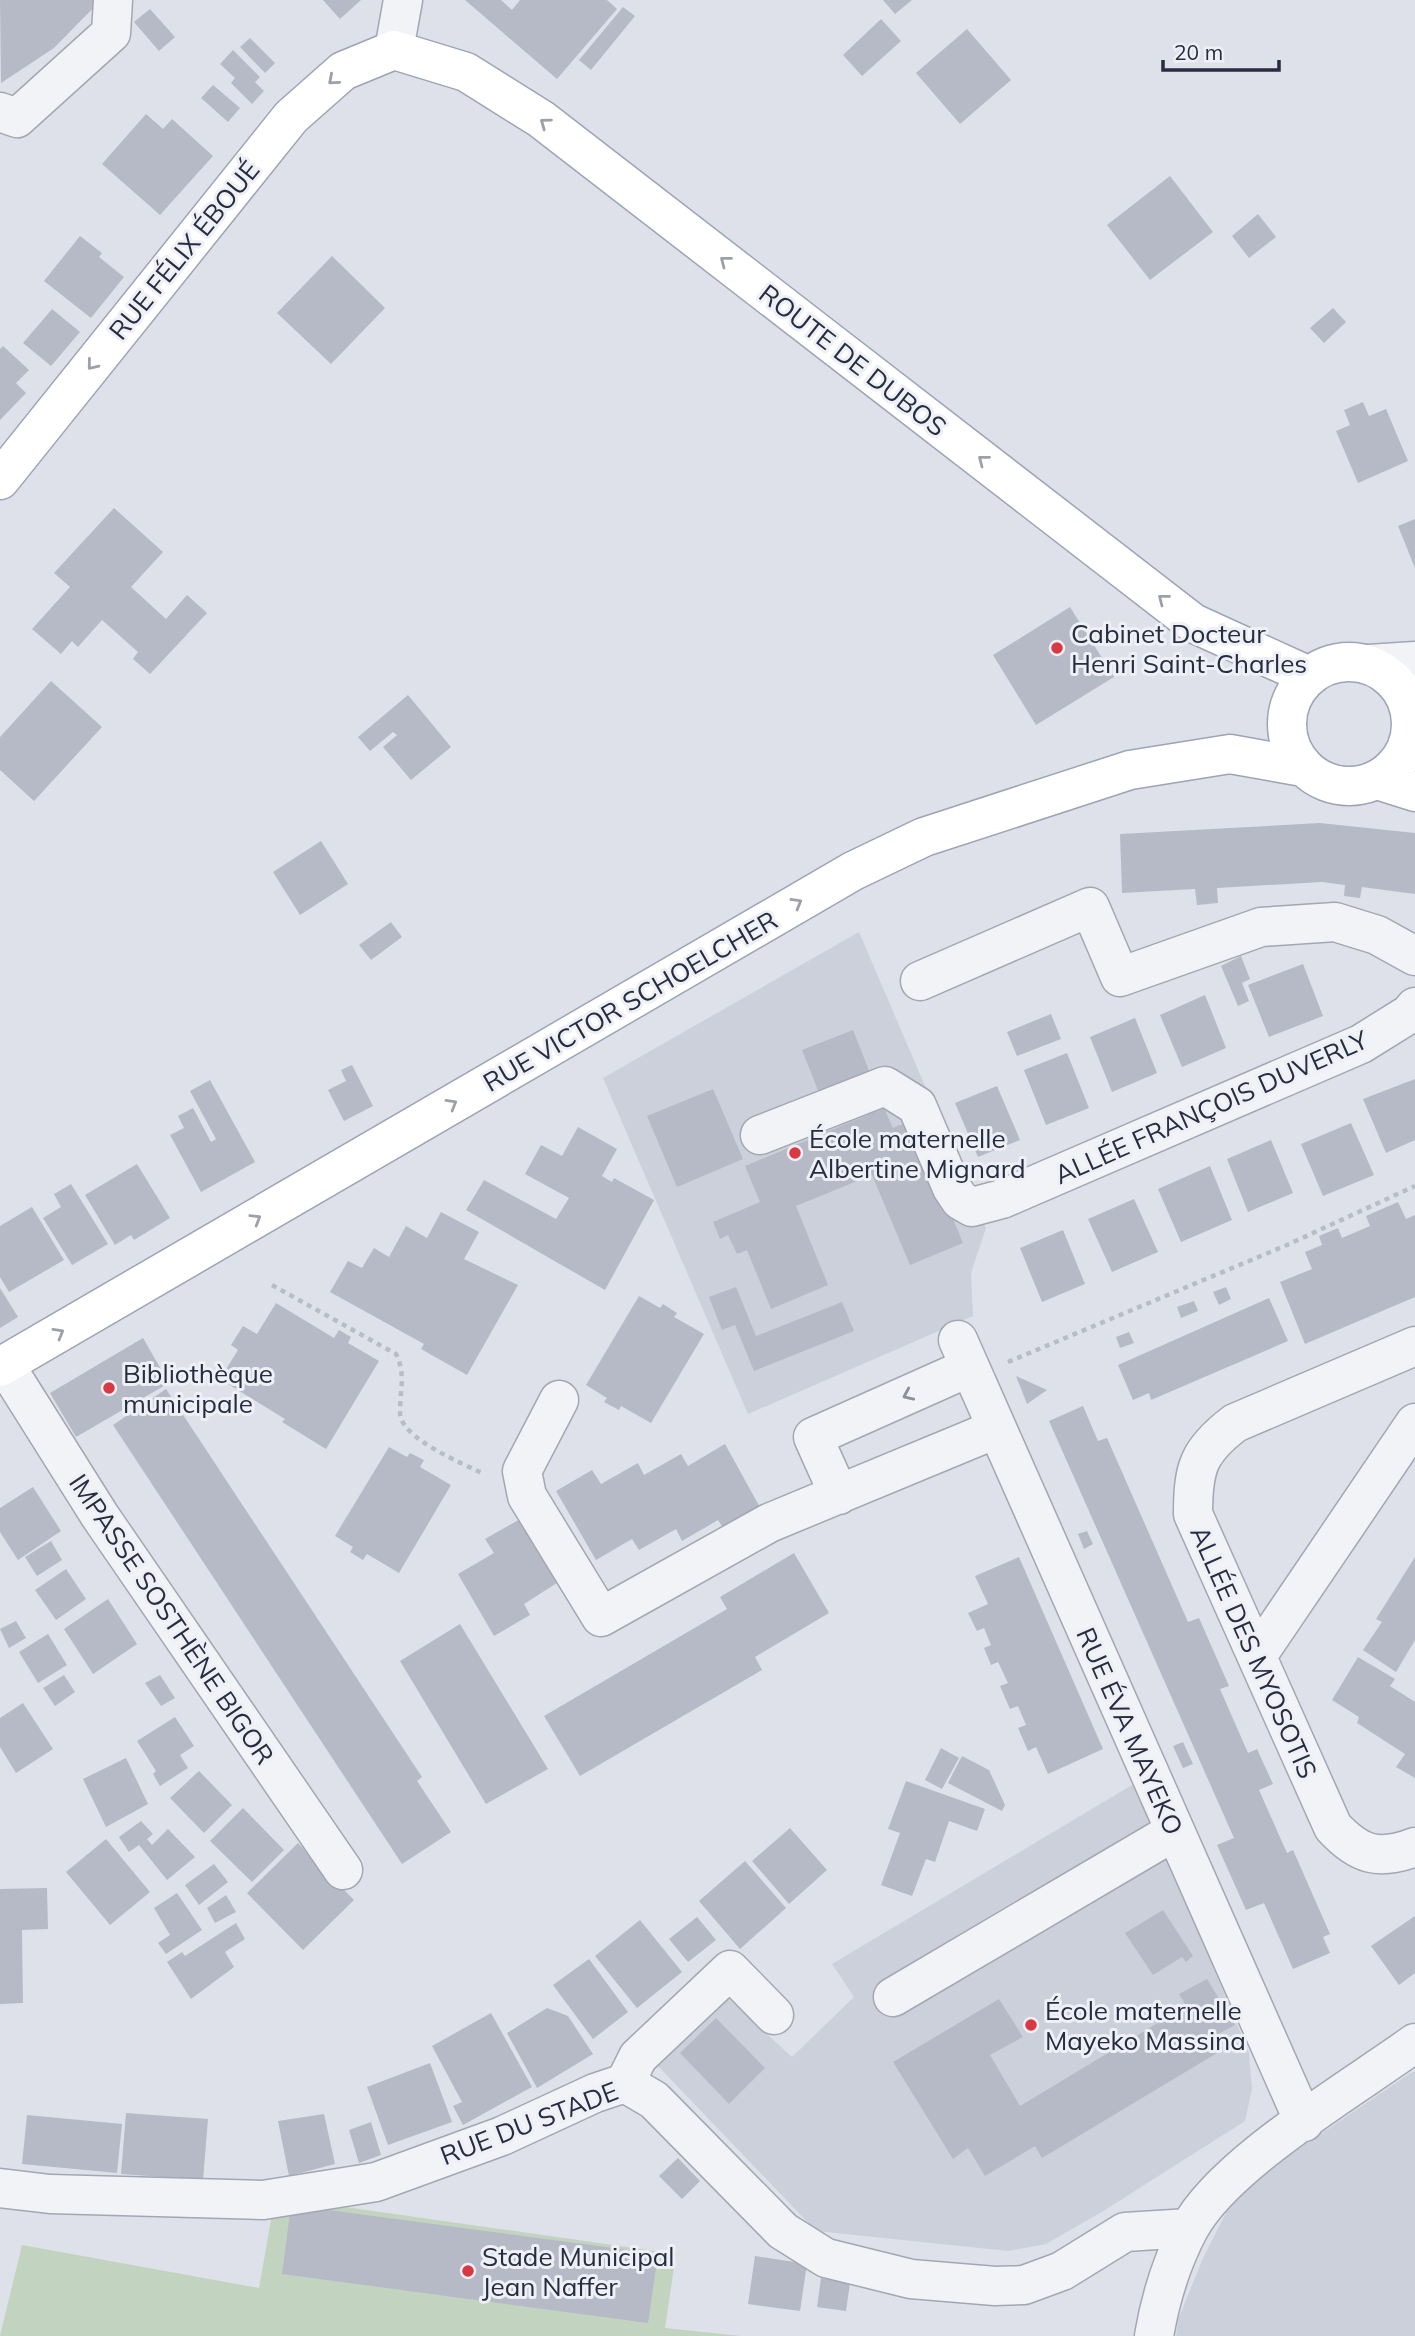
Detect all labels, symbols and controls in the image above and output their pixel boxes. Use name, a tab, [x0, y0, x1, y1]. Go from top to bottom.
scale bar	[1163, 28, 1278, 72]
text: 20 m	[1174, 39, 1223, 65]
one-way arrow	[329, 72, 342, 84]
one-way arrow	[540, 118, 553, 131]
street label: RUE FÉLIX ÉBOUÉ	[102, 154, 266, 346]
one-way arrow	[720, 257, 733, 270]
street label: ROUTE DE DUBOS	[753, 277, 953, 443]
one-way arrow	[88, 357, 100, 370]
one-way arrow	[978, 456, 990, 469]
one-way arrow	[1158, 595, 1170, 608]
place label: Cabinet Docteur Henri Saint-Charles	[1071, 617, 1307, 680]
marker: Cabinet Docteur Henri Saint-Charles	[1049, 640, 1065, 656]
one-way arrow	[789, 898, 802, 911]
street label: RUE VICTOR SCHOELCHER	[477, 903, 783, 1099]
street label: ALLÉE FRANÇOIS DUVERLY	[1049, 1022, 1374, 1191]
one-way arrow	[445, 1099, 458, 1112]
place label: École maternelle Albertine Mignard	[809, 1122, 1026, 1185]
marker: École maternelle Albertine Mignard	[787, 1145, 803, 1161]
one-way arrow	[248, 1214, 261, 1227]
one-way arrow	[51, 1328, 64, 1341]
place label: Bibliothèque municipale	[123, 1357, 273, 1420]
marker: Bibliothèque municipale	[101, 1380, 117, 1396]
one-way arrow	[903, 1387, 915, 1401]
street label: IMPASSE SOSTHÈNE BIGOR	[62, 1467, 282, 1771]
street label: ALLÉE DES MYOSOTIS	[1183, 1521, 1325, 1783]
street label: RUE ÉVA MAYEKO	[1069, 1622, 1191, 1840]
place label: École maternelle Mayeko Massina	[1045, 1994, 1246, 2057]
marker: École maternelle Mayeko Massina	[1023, 2017, 1039, 2033]
street label: RUE DU STADE	[436, 2074, 622, 2172]
place label: Stade Municipal Jean Naffer	[482, 2240, 675, 2303]
marker: Stade Municipal Jean Naffer	[460, 2263, 476, 2279]

